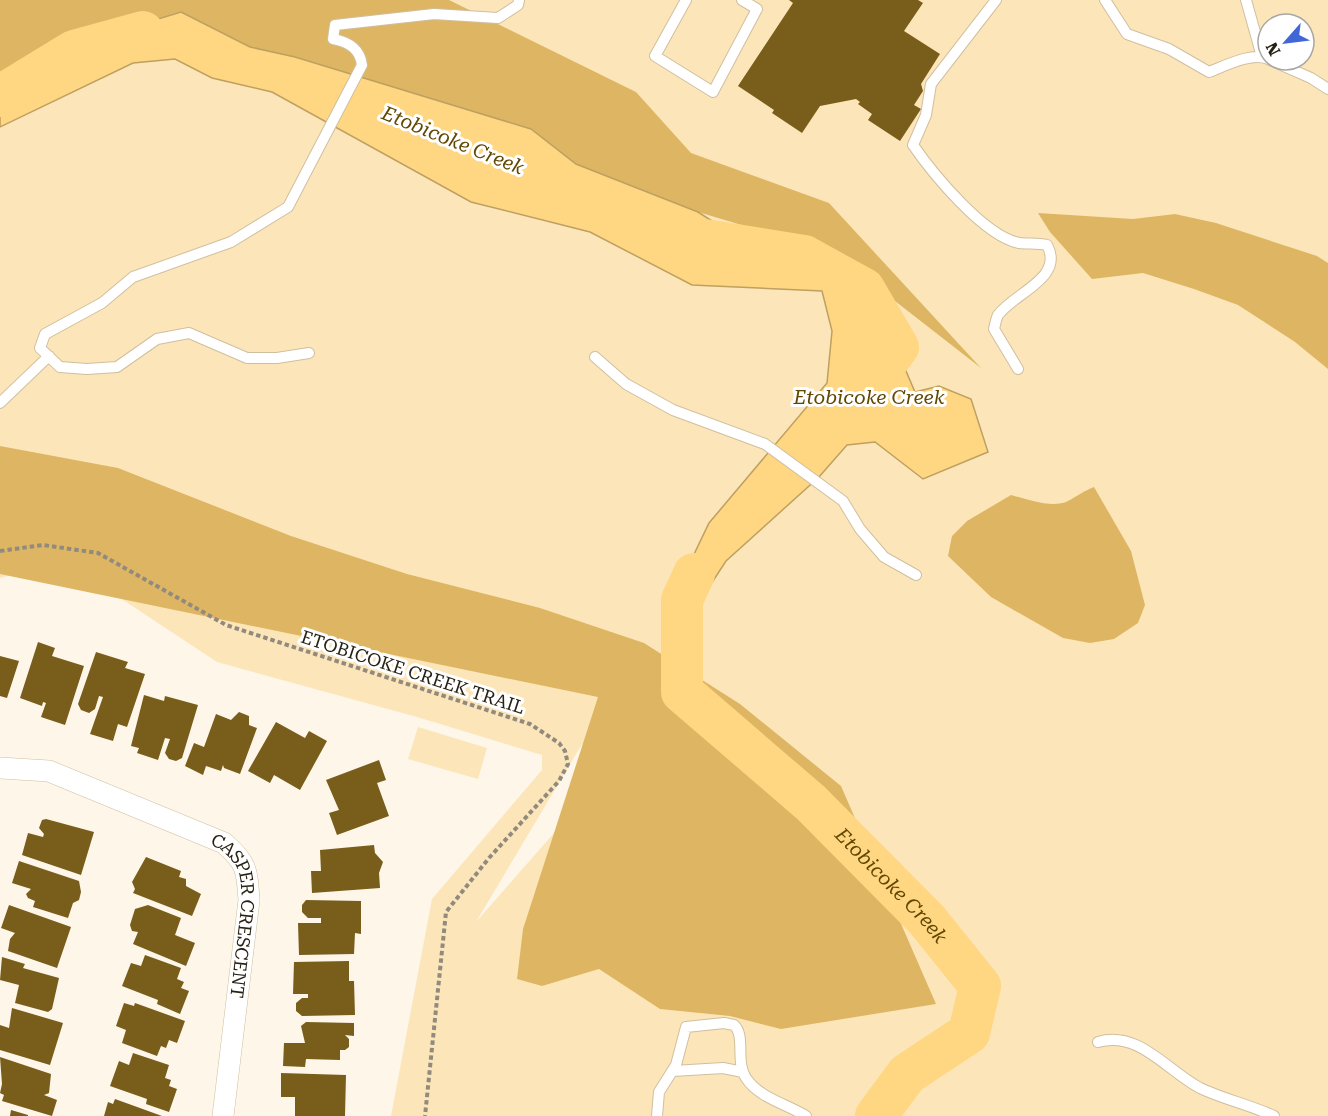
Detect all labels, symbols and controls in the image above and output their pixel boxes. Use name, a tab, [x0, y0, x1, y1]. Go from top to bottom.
north arrow	[1256, 12, 1316, 72]
text: N	[1262, 39, 1284, 59]
water label: Etobicoke Creek	[377, 100, 528, 179]
water label: Etobicoke Creek	[792, 385, 945, 409]
street label: ETOBICOKE CREEK TRAIL	[299, 626, 527, 718]
water label: Etobicoke Creek	[830, 822, 953, 948]
street label: CASPER CRESCENT	[209, 829, 259, 999]

